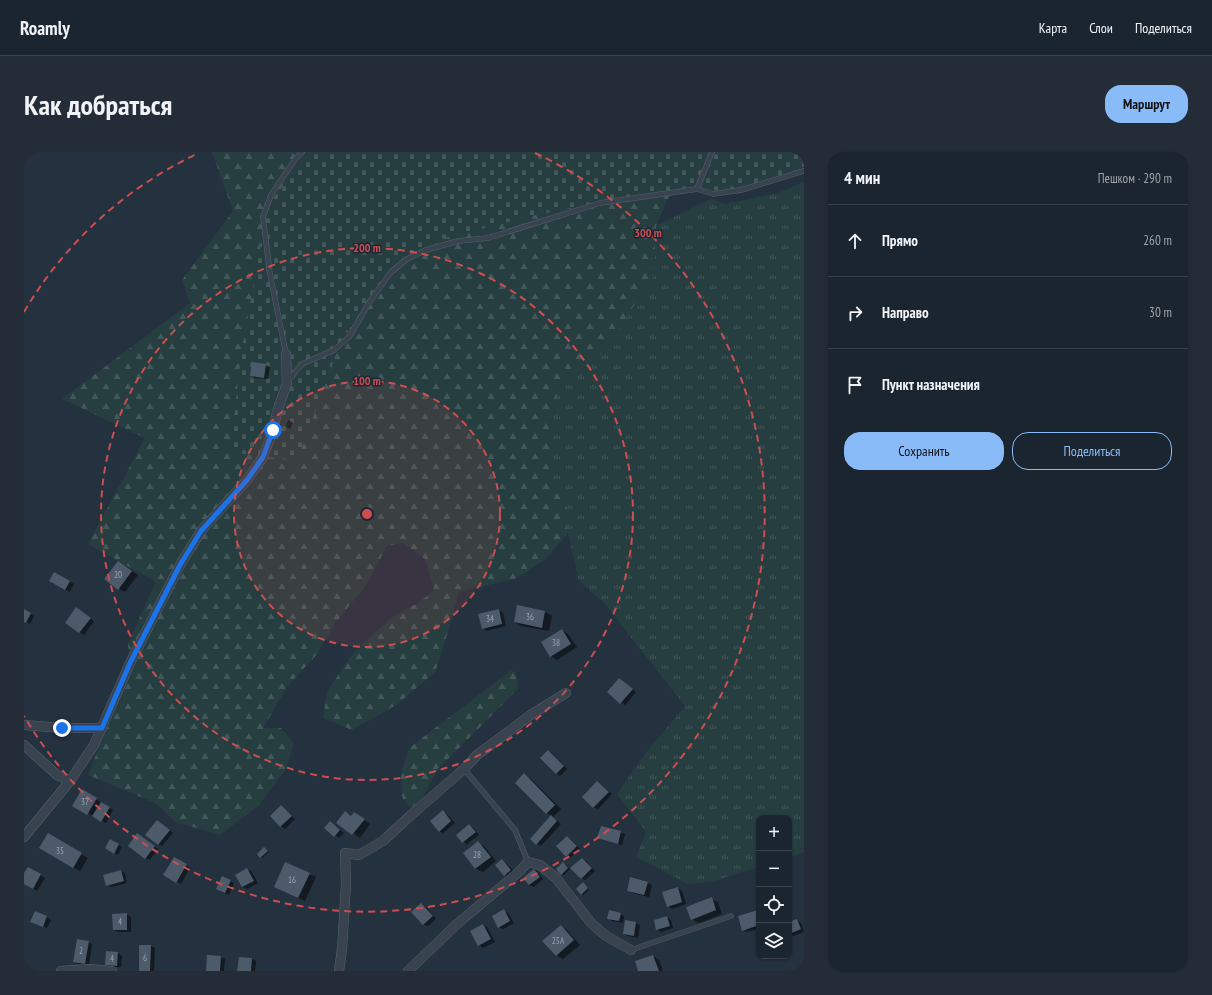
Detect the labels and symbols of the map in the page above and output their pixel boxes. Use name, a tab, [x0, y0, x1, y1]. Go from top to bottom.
text: 300 m	[634, 225, 662, 240]
text: 200 m	[353, 240, 381, 255]
text: 100 m	[353, 373, 381, 388]
route start	[264, 421, 282, 439]
centre of rings	[360, 507, 374, 521]
house number: 20	[114, 569, 122, 580]
house number: 36	[526, 611, 534, 622]
house number: 34	[486, 613, 494, 624]
house number: 38	[552, 637, 560, 648]
route end	[53, 719, 71, 737]
house number: 37	[81, 796, 89, 807]
house number: 35	[56, 845, 64, 856]
house number: 28	[473, 849, 481, 860]
house number: 16	[288, 874, 296, 885]
house number: 4	[118, 916, 122, 927]
house number: 25А	[552, 935, 565, 946]
house number: 2	[79, 945, 83, 956]
house number: 6	[143, 952, 147, 963]
house number: 4	[110, 953, 114, 964]

